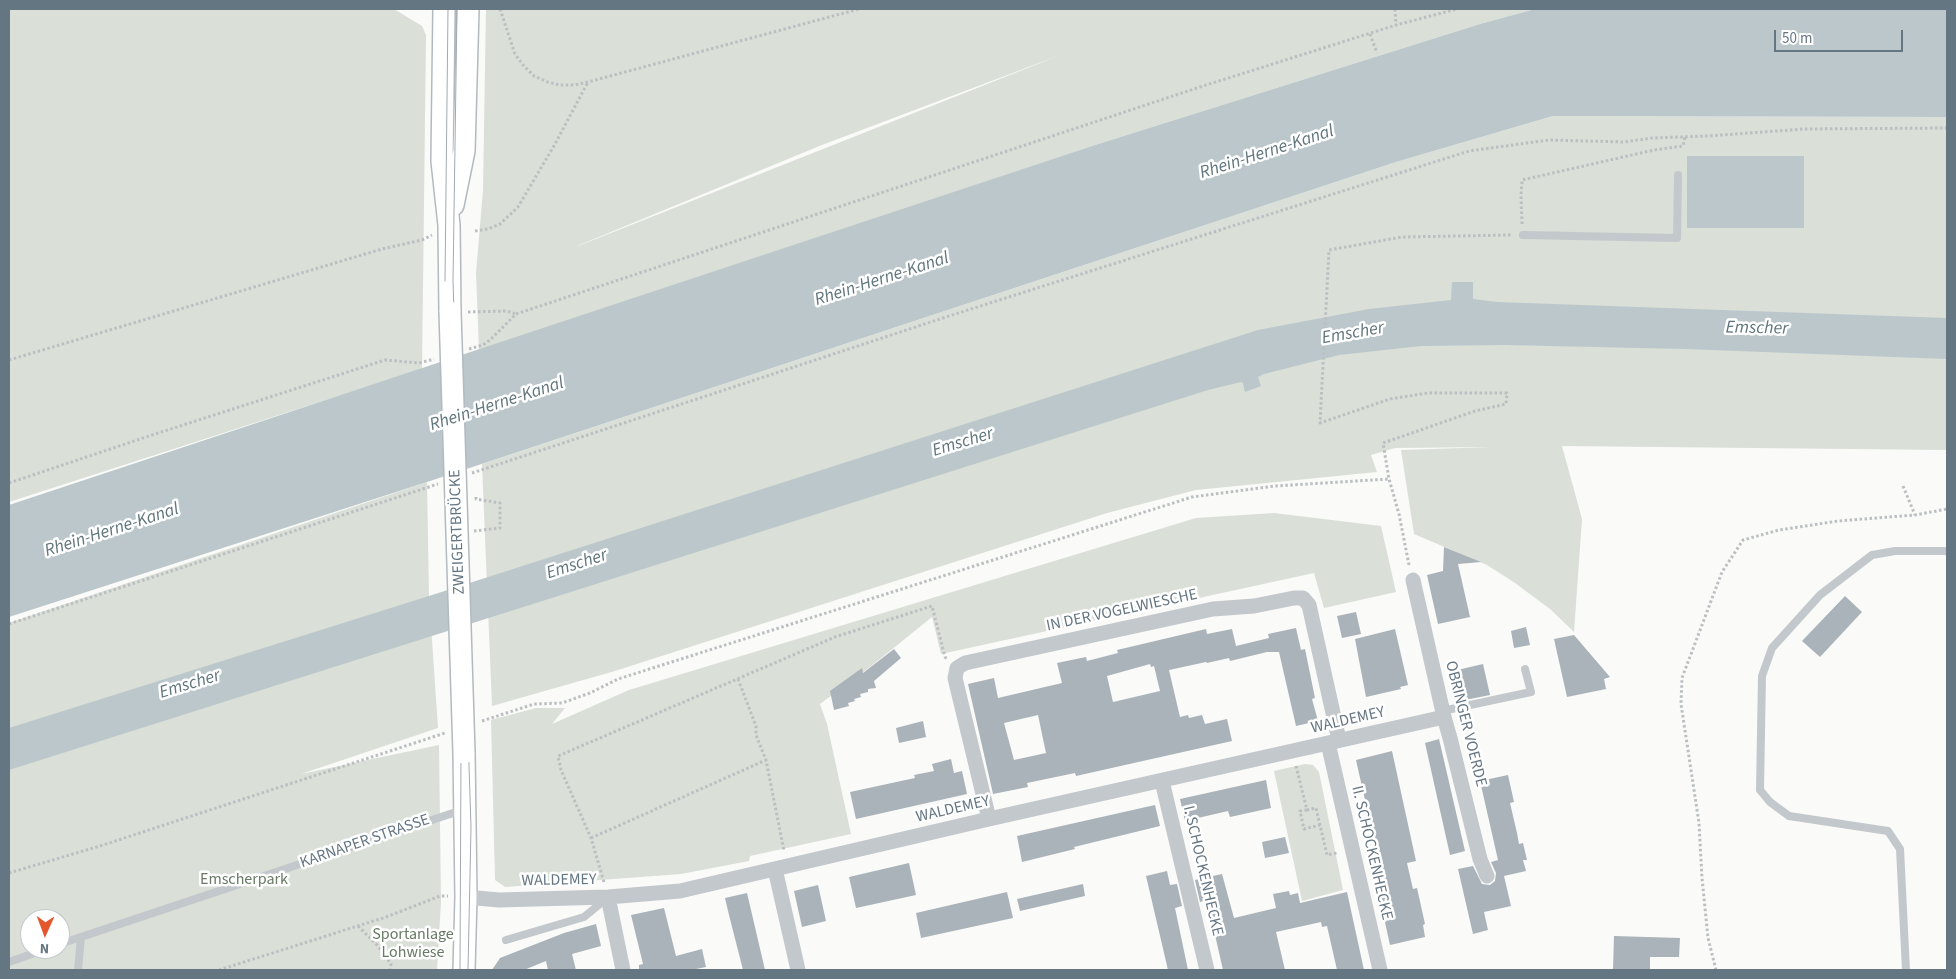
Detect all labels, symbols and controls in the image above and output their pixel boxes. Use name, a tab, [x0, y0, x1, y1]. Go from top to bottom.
scale bar	[1776, 20, 1905, 52]
text: 50 m	[1782, 28, 1812, 49]
water label: Rhein-Herne-Kanal	[1197, 121, 1337, 185]
water label: Rhein-Herne-Kanal	[812, 248, 952, 312]
water label: Emscher	[1320, 318, 1386, 350]
water label: Emscher	[1725, 318, 1789, 340]
water label: Rhein-Herne-Kanal	[427, 373, 567, 437]
water label: Emscher	[930, 424, 996, 462]
street label: ZWEIGERTBRÜCKE	[446, 469, 470, 595]
water label: Rhein-Herne-Kanal	[42, 499, 182, 563]
water label: Emscher	[544, 545, 610, 585]
street label: IN DER VOGELWIESCHE	[1045, 586, 1199, 636]
street label: OBRINGER VOERDE	[1440, 659, 1490, 789]
water label: Emscher	[157, 666, 223, 704]
street label: WALDEMEY	[1309, 703, 1387, 739]
street label: II. SCHOCKENHECKE	[1346, 784, 1396, 922]
street label: WALDEMEY	[914, 792, 992, 828]
street label: I. SCHOCKENHECKE	[1178, 804, 1226, 938]
street label: KARNAPER STRASSE	[298, 811, 432, 873]
park label: Emscherpark	[200, 870, 288, 890]
street label: WALDEMEY	[521, 871, 597, 891]
north arrow	[20, 909, 70, 959]
park label: Sportanlage Lohwiese	[372, 925, 454, 963]
text: N	[40, 938, 50, 958]

